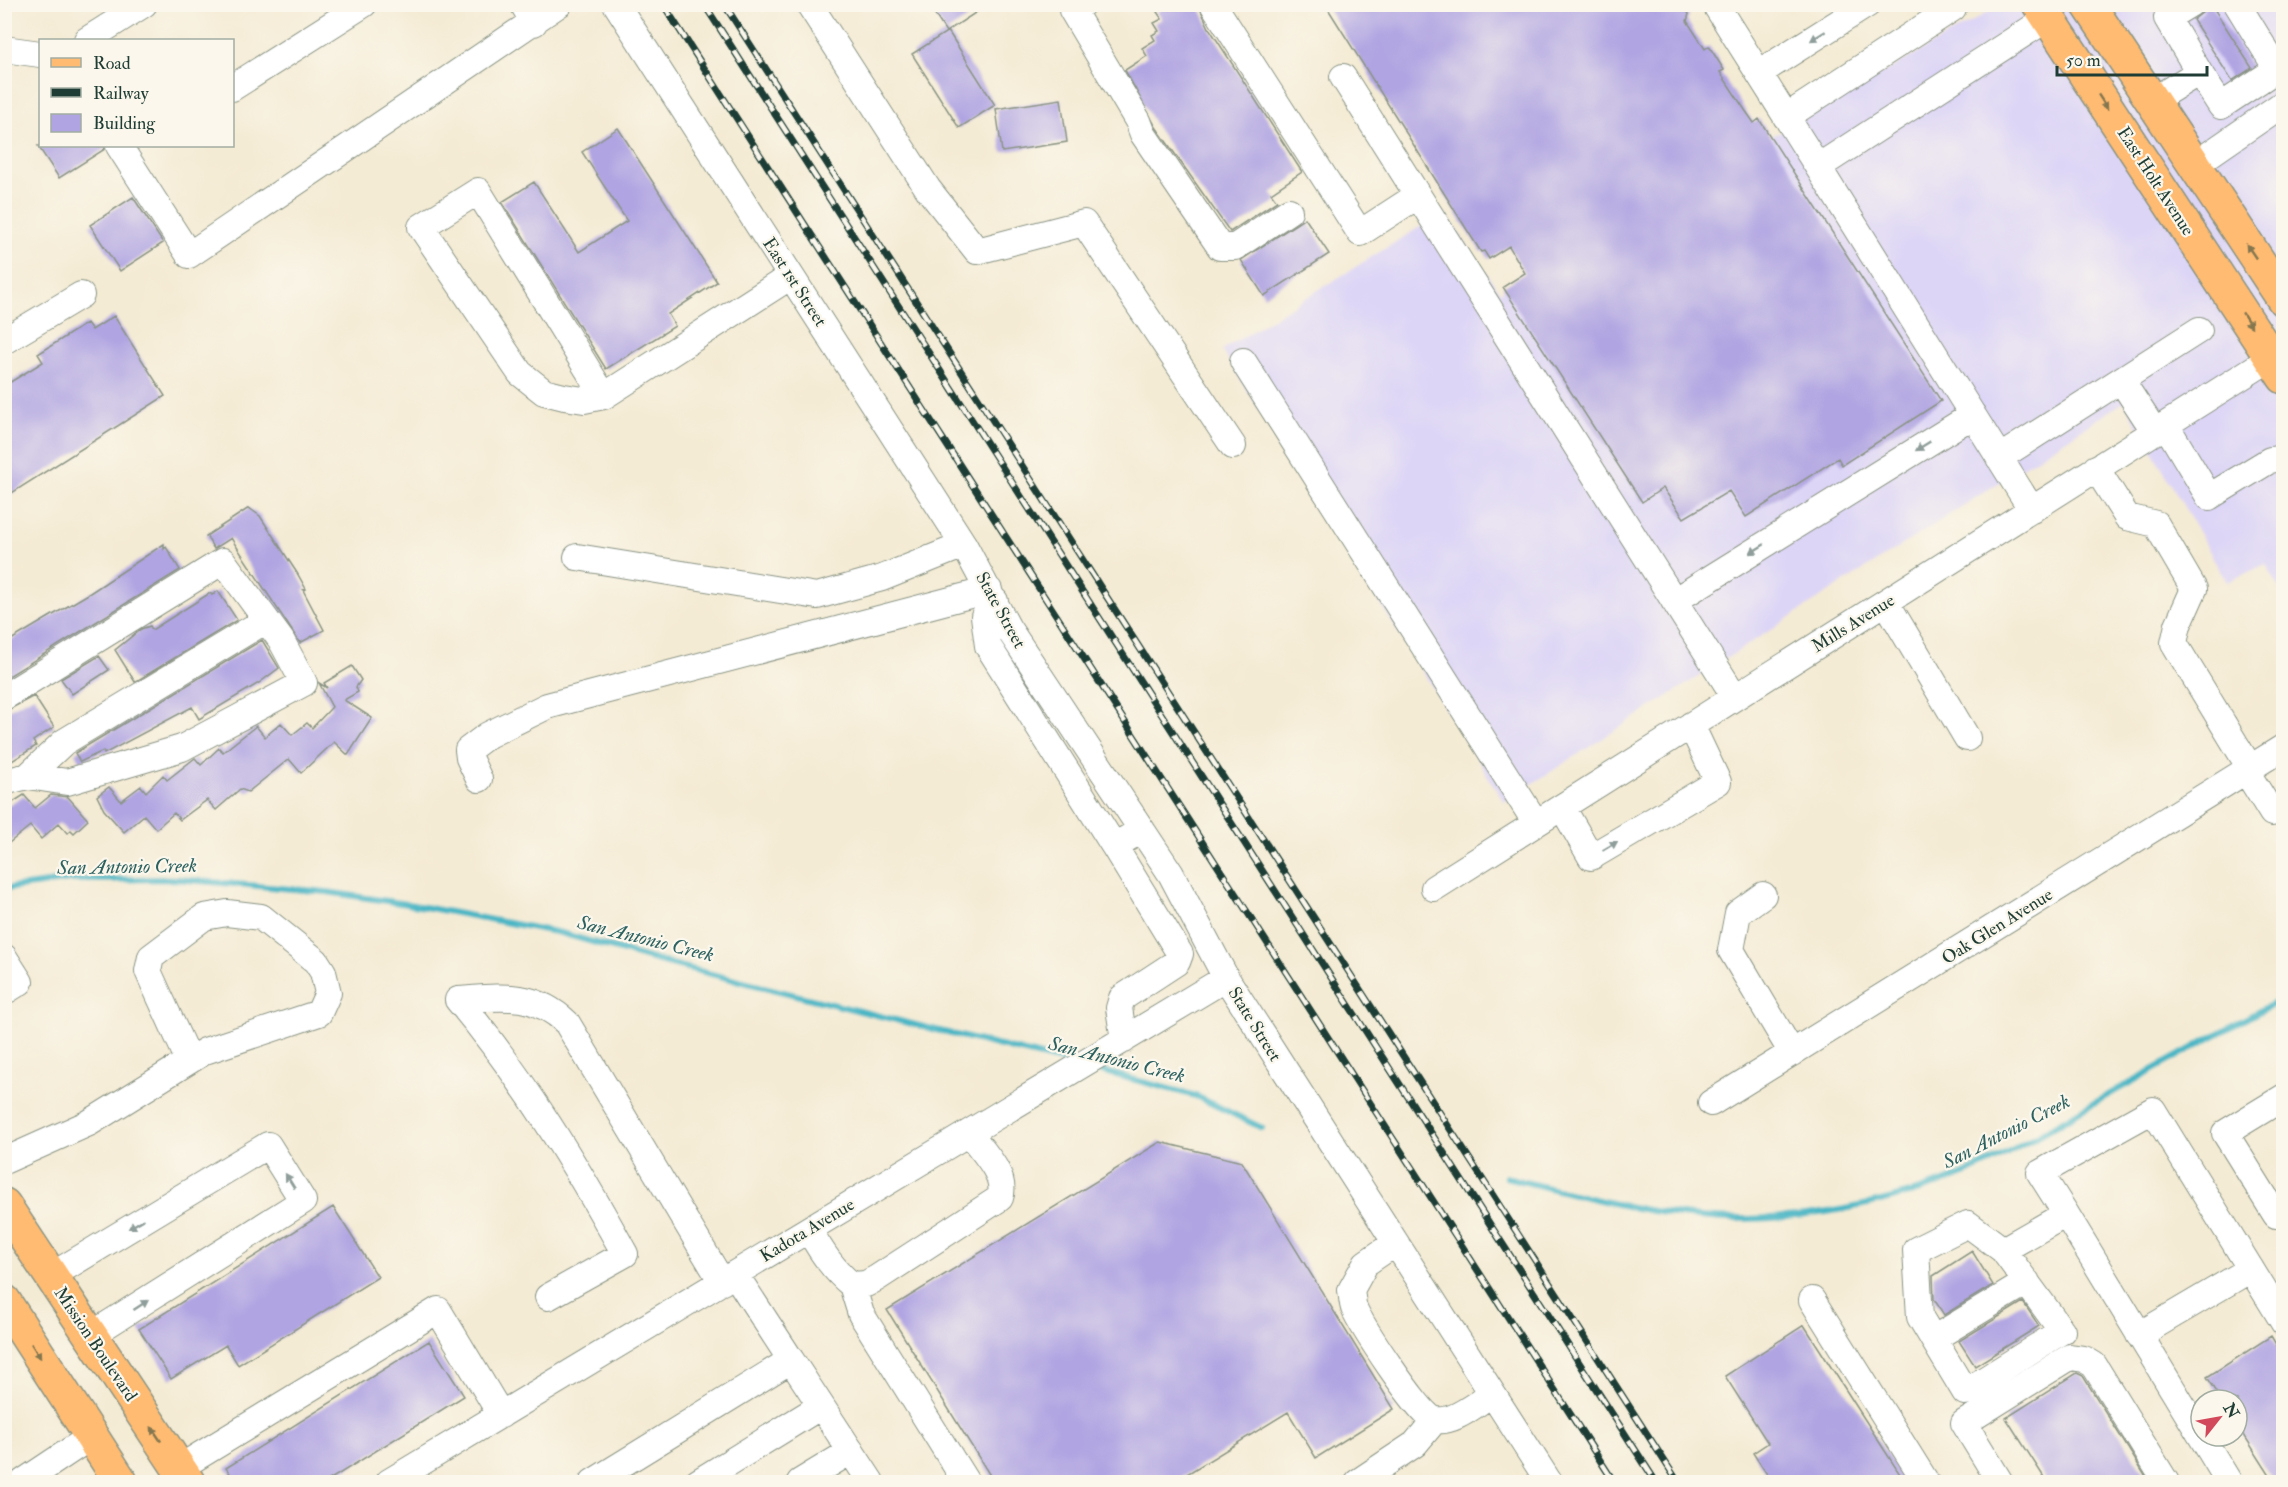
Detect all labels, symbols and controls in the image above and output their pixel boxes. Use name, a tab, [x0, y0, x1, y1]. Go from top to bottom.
one-way arrow	[1810, 30, 1826, 41]
legend	[39, 39, 234, 147]
scale bar	[2057, 39, 2207, 77]
text: 50 m	[2066, 49, 2101, 72]
text: Road	[93, 52, 131, 75]
text: Railway	[93, 82, 150, 105]
one-way arrow	[2098, 93, 2109, 110]
text: Building	[93, 112, 156, 135]
street label: East Holt Avenue	[2112, 122, 2200, 241]
street label: East 1st Street	[757, 233, 832, 331]
one-way arrow	[2246, 243, 2257, 259]
one-way arrow	[2241, 312, 2253, 328]
one-way arrow	[1915, 441, 1931, 452]
one-way arrow	[1749, 543, 1765, 554]
street label: State Street	[970, 568, 1031, 653]
street label: Mills Avenue	[1808, 589, 1899, 658]
one-way arrow	[1602, 841, 1619, 851]
water label: San Antonio Creek	[56, 853, 197, 880]
street label: Oak Glen Avenue	[1937, 883, 2058, 970]
water label: San Antonio Creek	[574, 909, 717, 967]
street label: State Street	[1223, 983, 1287, 1066]
water label: San Antonio Creek	[1045, 1030, 1188, 1088]
water label: San Antonio Creek	[1937, 1089, 2074, 1175]
one-way arrow	[285, 1173, 296, 1189]
street label: Kadota Avenue	[756, 1193, 859, 1268]
one-way arrow	[128, 1218, 144, 1229]
street label: Mission Boulevard	[49, 1283, 142, 1406]
one-way arrow	[133, 1300, 149, 1311]
one-way arrow	[31, 1342, 42, 1359]
north arrow	[2189, 1388, 2249, 1448]
text: N	[2218, 1399, 2244, 1423]
one-way arrow	[150, 1426, 162, 1442]

